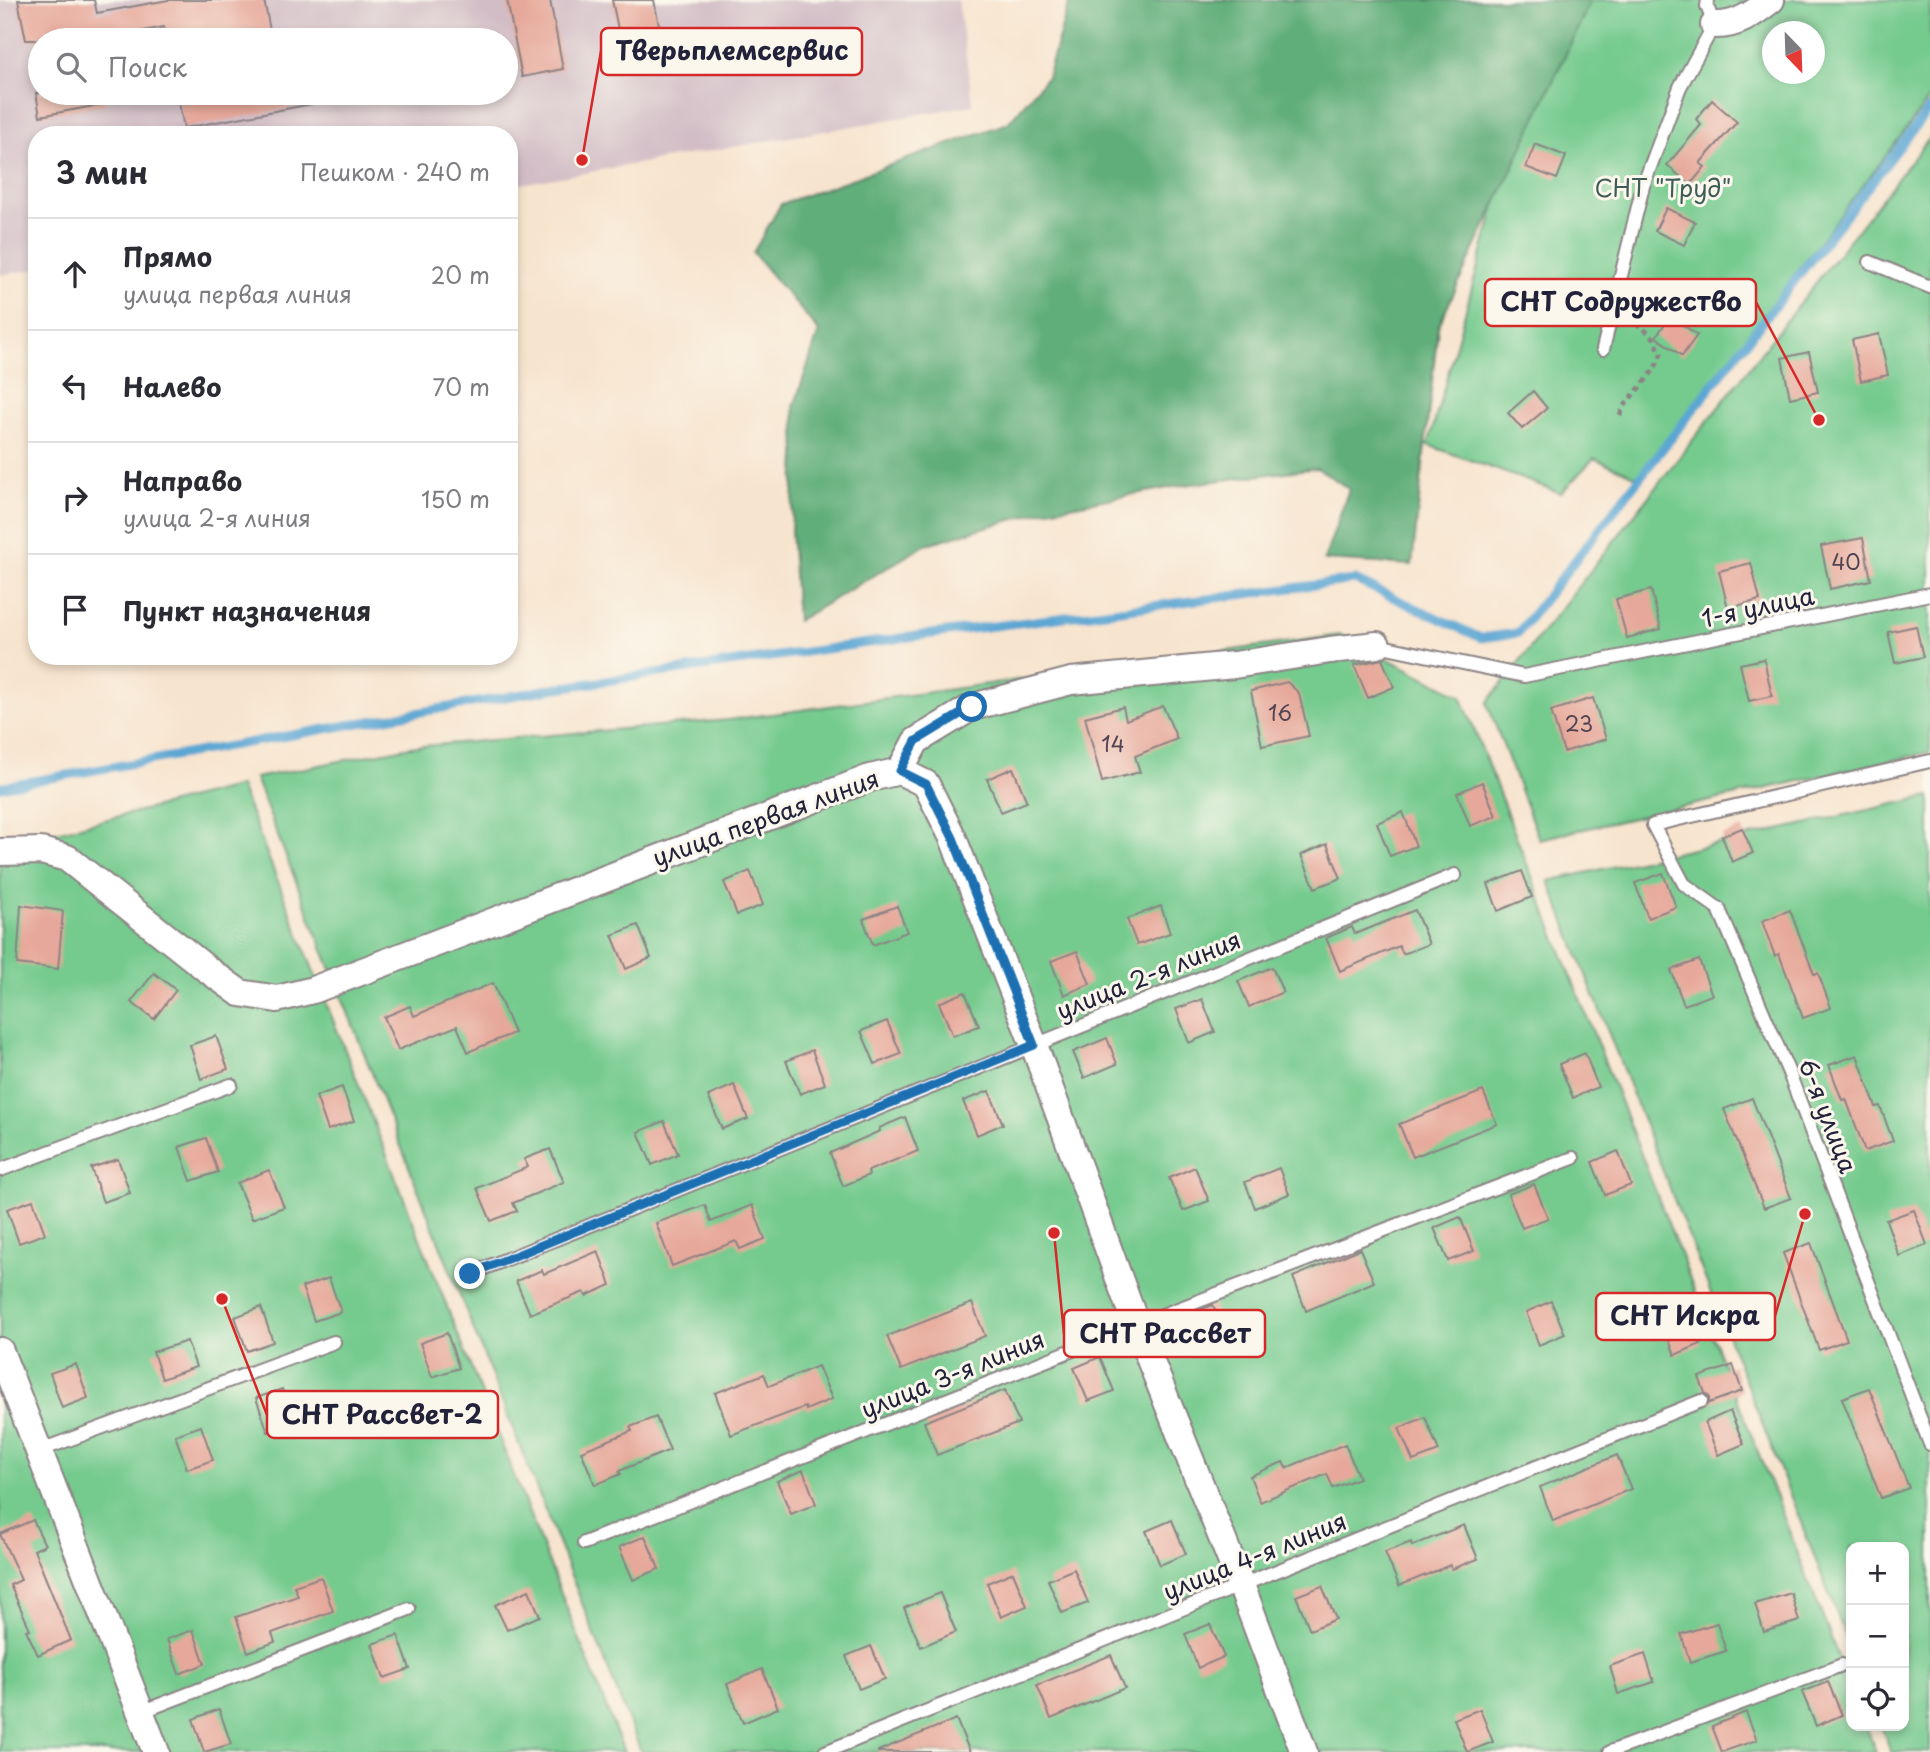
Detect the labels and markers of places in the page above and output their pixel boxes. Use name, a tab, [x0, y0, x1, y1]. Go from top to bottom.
callout: Тверьплемсервис	[601, 28, 862, 75]
callout: СНТ Содружество	[1485, 279, 1756, 326]
callout: СНТ Искра	[1596, 1293, 1775, 1340]
callout: СНТ Рассвет	[1064, 1310, 1265, 1357]
callout: СНТ Рассвет-2	[267, 1391, 498, 1438]

